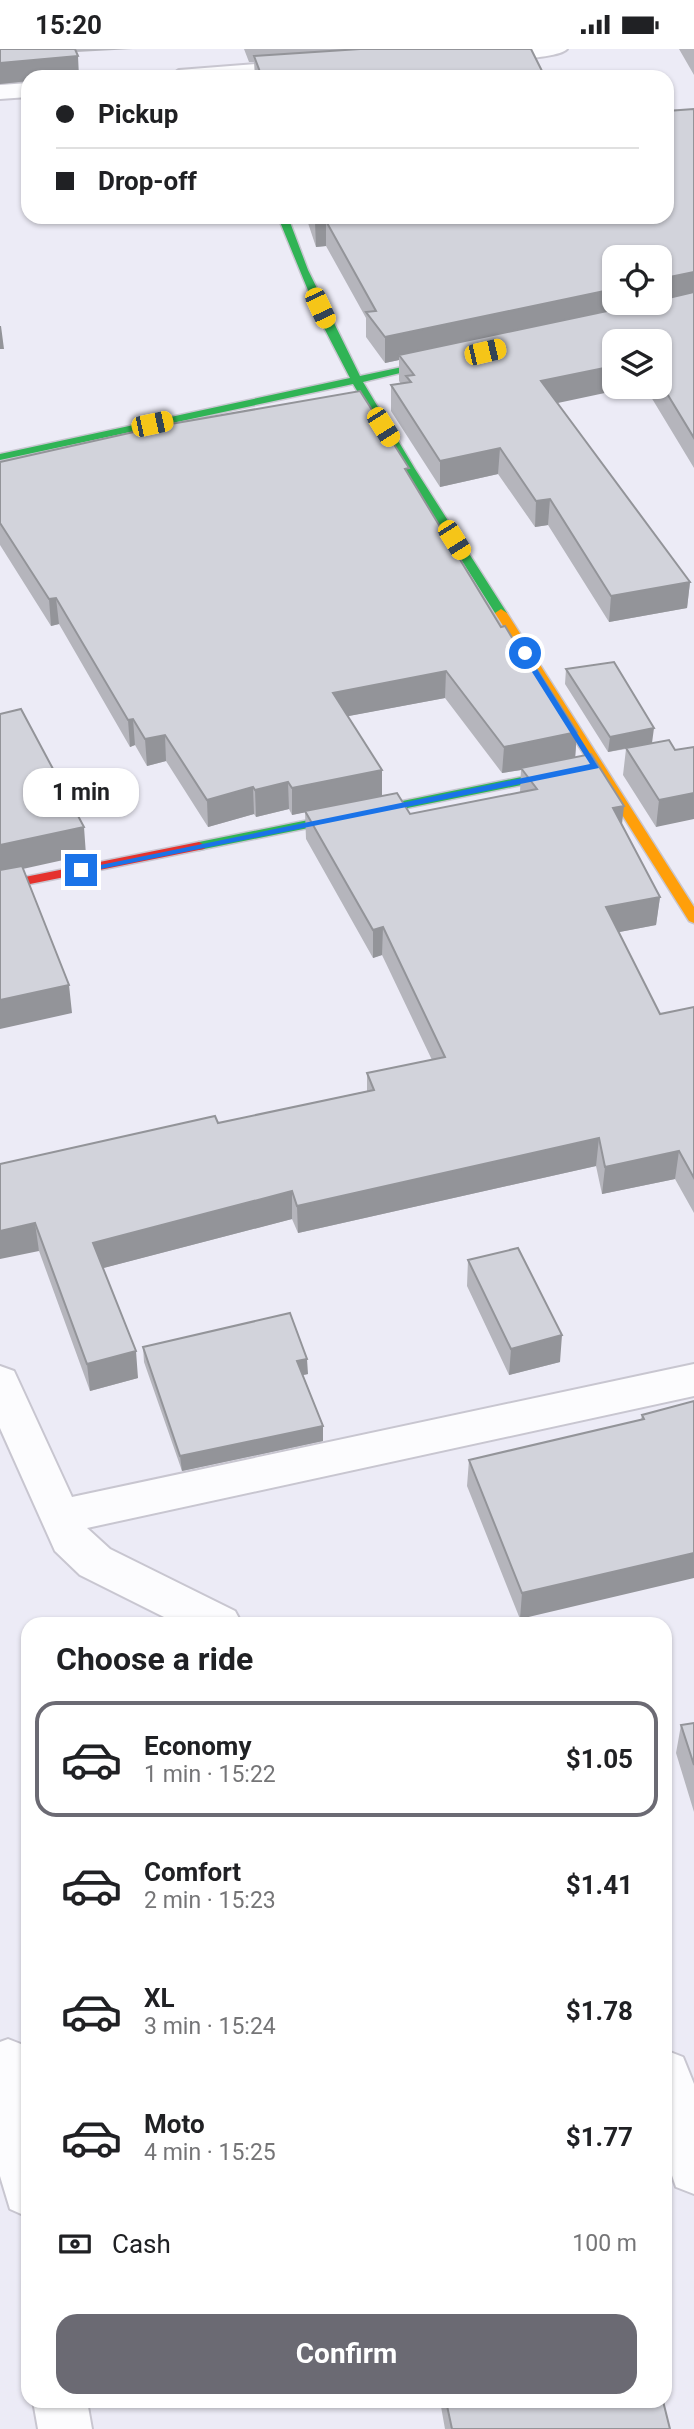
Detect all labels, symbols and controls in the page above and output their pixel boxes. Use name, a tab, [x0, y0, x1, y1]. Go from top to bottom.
text: 15:20	[35, 10, 102, 40]
text: Pickup	[98, 99, 178, 129]
text: Drop-off	[98, 166, 197, 196]
map controls	[602, 245, 672, 399]
button: locate	[602, 245, 672, 315]
car	[302, 285, 339, 331]
button: layers	[602, 329, 672, 399]
car	[463, 337, 508, 367]
car	[363, 404, 404, 450]
car	[130, 409, 175, 439]
car	[434, 517, 475, 563]
route start	[509, 637, 541, 669]
callout: 1 min	[23, 769, 139, 817]
text: 1 min	[52, 779, 110, 806]
route end	[65, 854, 97, 886]
text: Choose a ride	[56, 1640, 253, 1678]
icon: car	[60, 1728, 123, 1791]
text: Economy	[144, 1731, 251, 1761]
text: $1.05	[566, 1744, 633, 1774]
text: 1 min · 15:22	[144, 1761, 276, 1788]
icon: car	[60, 1854, 123, 1917]
text: Comfort	[144, 1857, 241, 1887]
text: $1.41	[566, 1870, 633, 1900]
text: 2 min · 15:23	[144, 1887, 276, 1914]
icon: car	[60, 1980, 123, 2043]
text: XL	[144, 1983, 175, 2013]
text: $1.78	[566, 1996, 633, 2026]
text: 3 min · 15:24	[144, 2013, 276, 2040]
icon: car	[60, 2106, 123, 2169]
text: Moto	[144, 2109, 205, 2139]
text: $1.77	[566, 2122, 633, 2152]
text: 4 min · 15:25	[144, 2139, 276, 2166]
icon: cash	[56, 2225, 94, 2263]
text: Cash	[112, 2229, 171, 2259]
text: 100 m	[572, 2230, 637, 2257]
button: Confirm	[56, 2314, 637, 2394]

